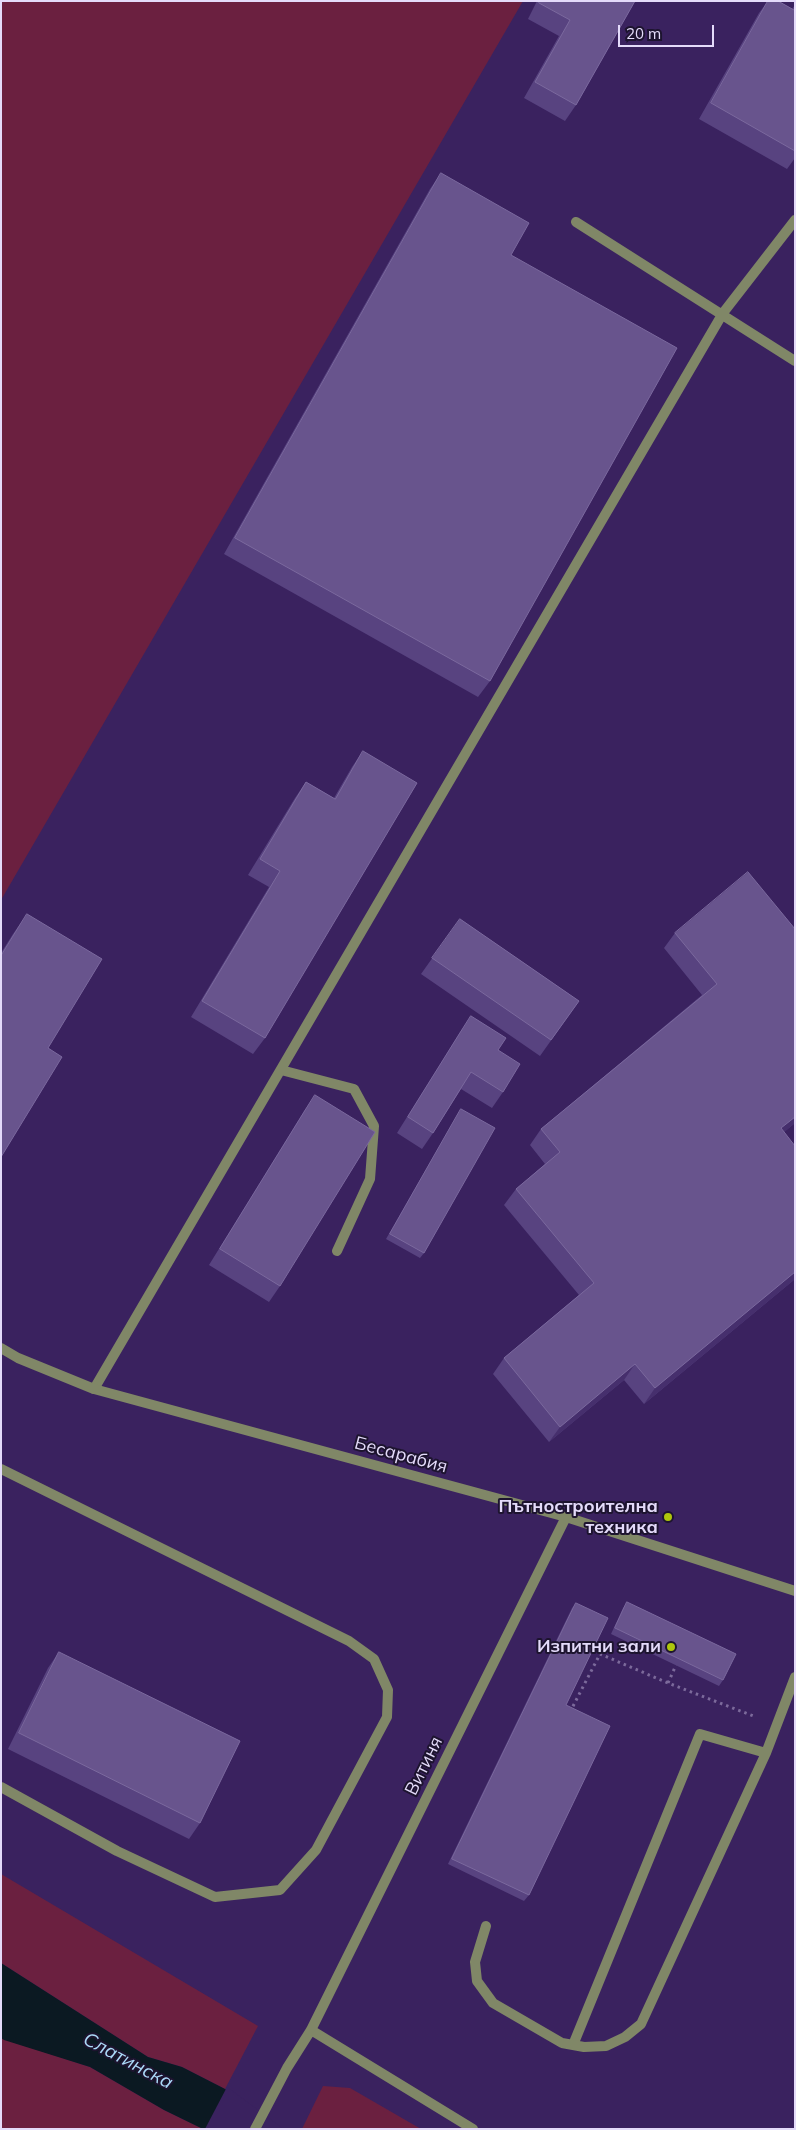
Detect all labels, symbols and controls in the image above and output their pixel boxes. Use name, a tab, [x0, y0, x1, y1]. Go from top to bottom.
scale bar	[621, 15, 717, 47]
text: 20 m	[626, 24, 661, 43]
street label: Бесарабия	[352, 1432, 450, 1478]
place label: Пътностроителна техника	[498, 1496, 658, 1538]
marker: Пътностроителна техника	[662, 1511, 674, 1523]
place label: Изпитни зали	[537, 1636, 661, 1658]
marker: Изпитни зали	[665, 1641, 677, 1653]
street label: Витиня	[401, 1733, 447, 1799]
water label: Слатинска	[79, 2028, 177, 2094]

